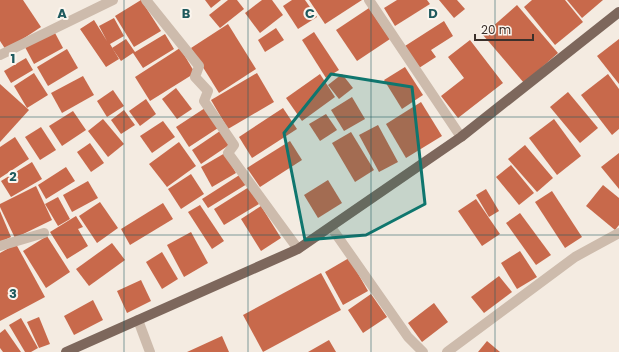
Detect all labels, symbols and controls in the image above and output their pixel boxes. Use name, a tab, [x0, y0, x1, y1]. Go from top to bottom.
text: A	[57, 4, 67, 23]
text: B	[182, 4, 191, 23]
text: C	[305, 4, 315, 23]
text: D	[428, 4, 438, 23]
scale bar	[475, 16, 533, 42]
text: 20 m	[481, 21, 511, 38]
text: 1	[11, 49, 15, 68]
text: 2	[9, 167, 17, 186]
text: 3	[9, 284, 17, 303]

